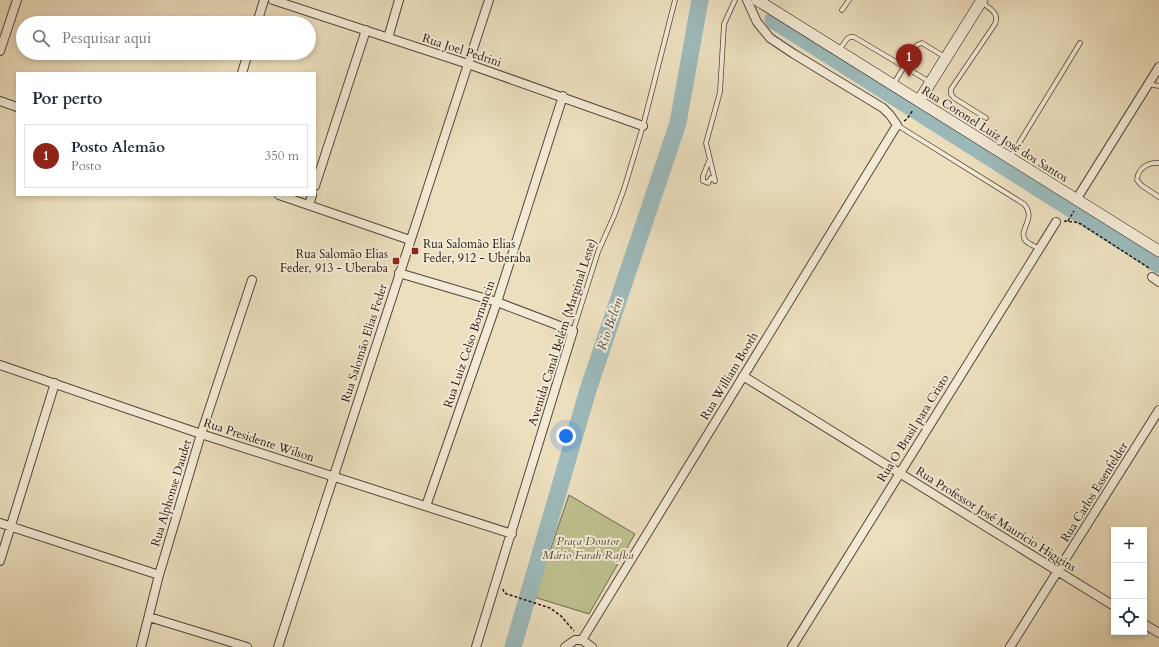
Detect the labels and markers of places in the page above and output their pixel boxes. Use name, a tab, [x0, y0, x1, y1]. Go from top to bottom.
pin: 1	[896, 44, 922, 77]
place label: Rua Salomão Elias Feder, 912 - Uberaba	[423, 236, 532, 266]
place label: Rua Salomão Elias Feder, 913 - Uberaba	[280, 246, 389, 276]
marker: Rua Salomão Elias Feder, 912 - Uberaba	[410, 246, 420, 256]
marker: Rua Salomão Elias Feder, 913 - Uberaba	[391, 256, 401, 266]

